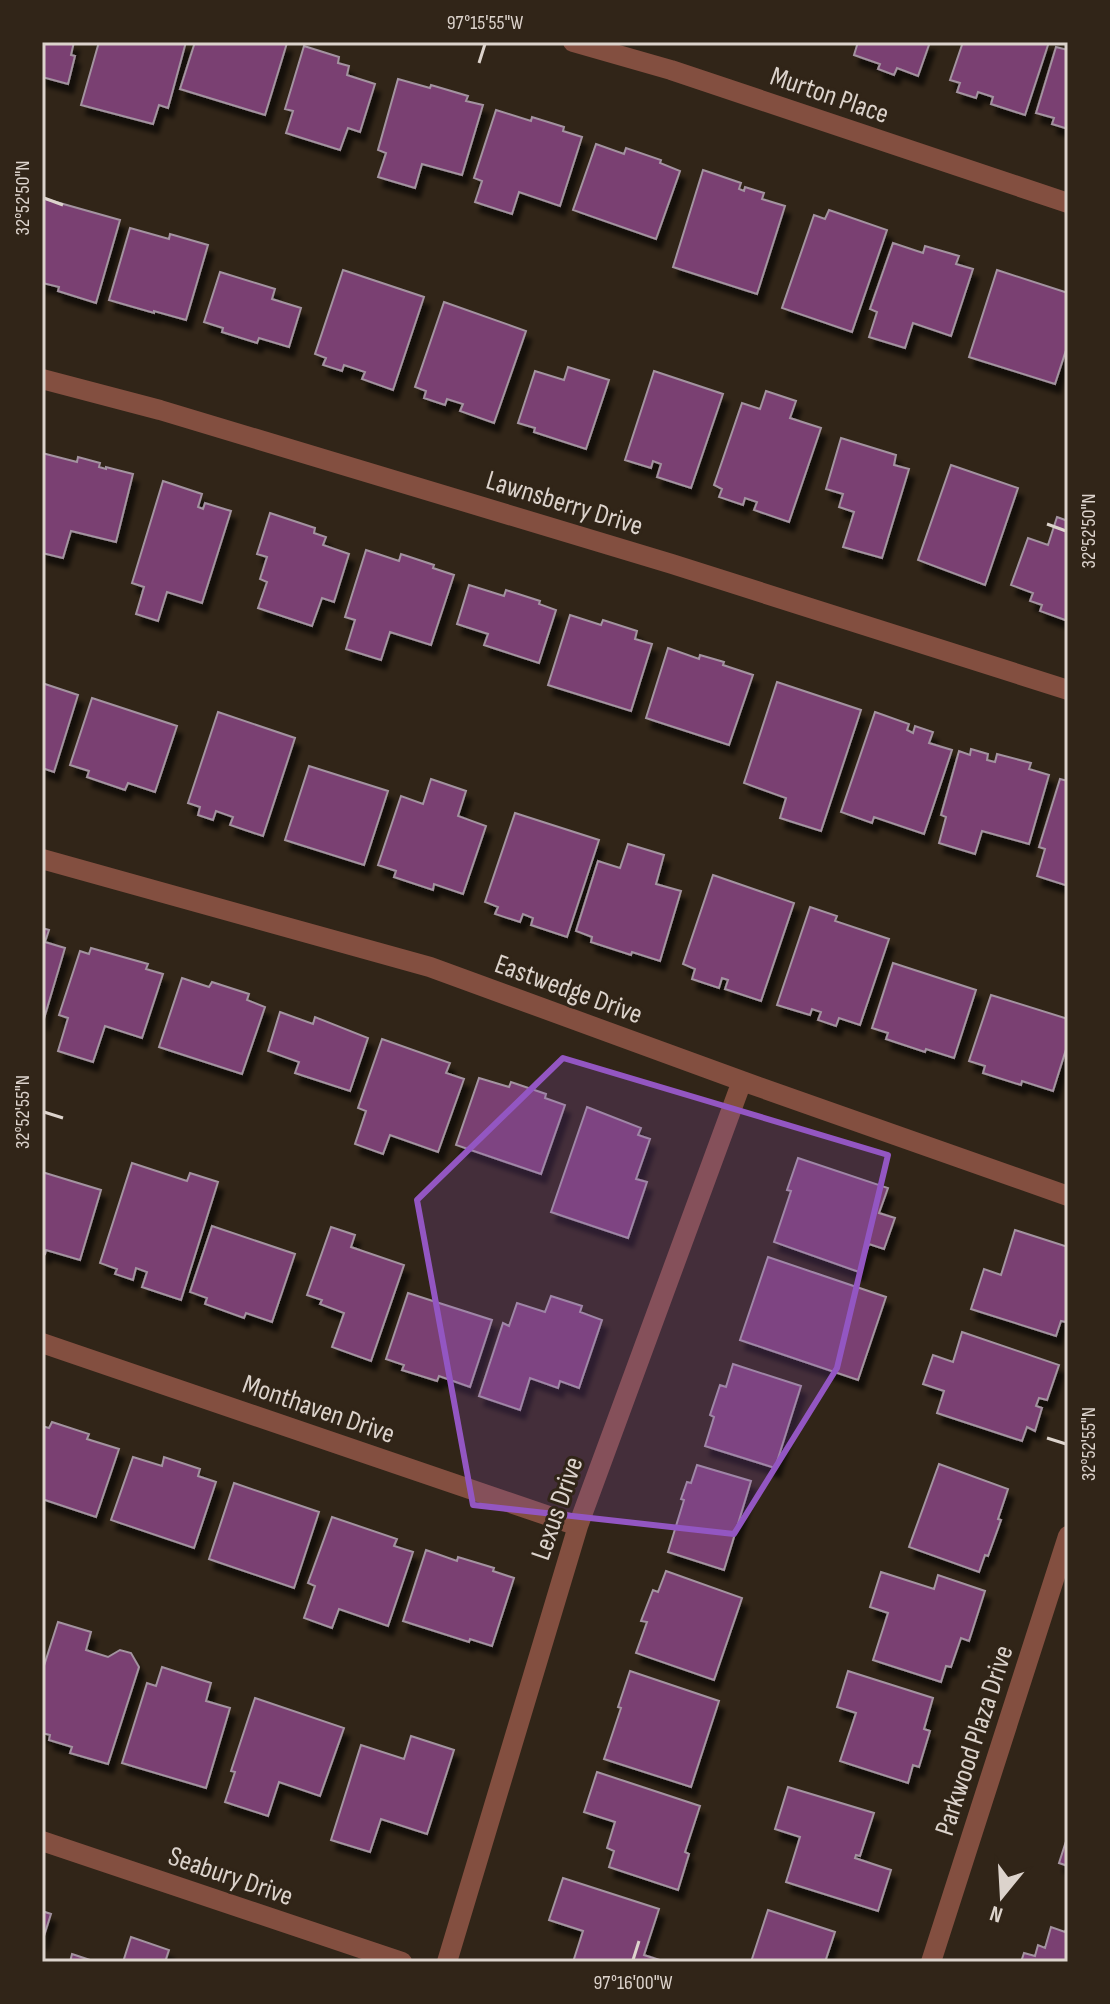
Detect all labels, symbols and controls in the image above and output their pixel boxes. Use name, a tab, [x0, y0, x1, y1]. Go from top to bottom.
text: 97°15'55"W	[447, 11, 523, 35]
street label: Murton Place	[766, 60, 893, 131]
text: 32°52'50"N	[11, 161, 35, 235]
street label: Lawnsberry Drive	[482, 464, 647, 543]
text: 32°52'50"N	[1077, 494, 1101, 568]
street label: Eastwedge Drive	[490, 947, 647, 1031]
text: 32°52'55"N	[11, 1075, 35, 1149]
street label: Monthaven Drive	[238, 1368, 399, 1451]
text: 32°52'55"N	[1077, 1407, 1101, 1481]
street label: Lexus Drive	[524, 1453, 590, 1564]
street label: Parkwood Plaza Drive	[928, 1641, 1021, 1840]
street label: Seabury Drive	[164, 1840, 297, 1913]
north arrow	[962, 1856, 1042, 1936]
text: N	[987, 1899, 1006, 1928]
text: 97°16'00"W	[593, 1971, 673, 1995]

